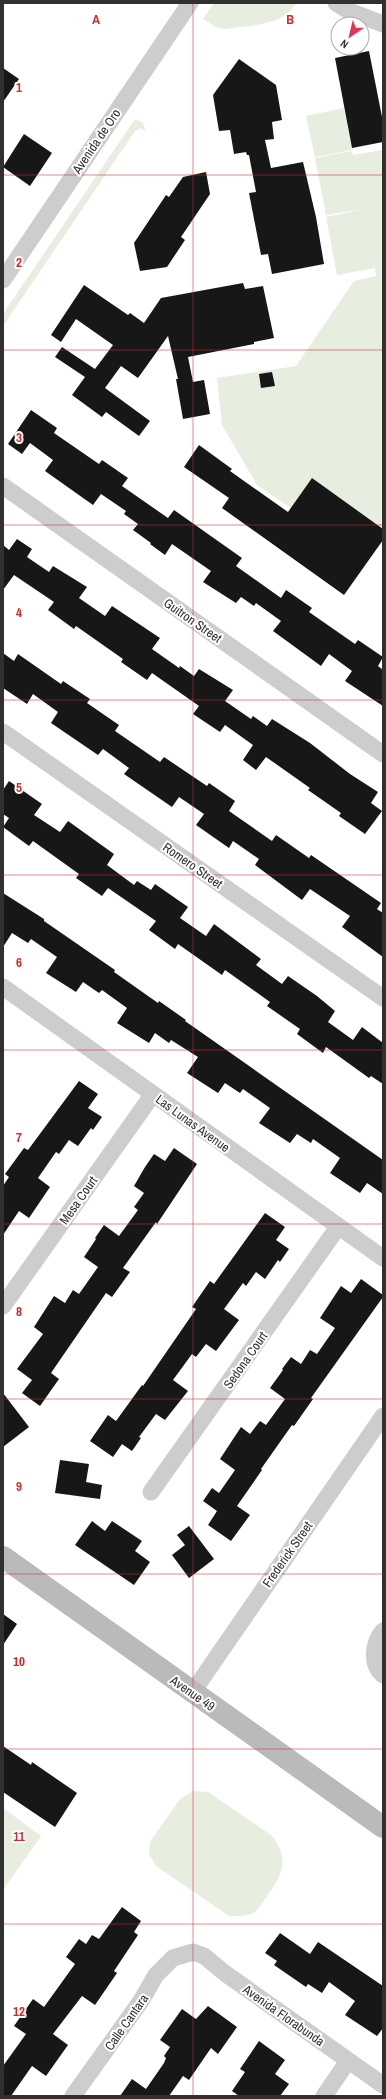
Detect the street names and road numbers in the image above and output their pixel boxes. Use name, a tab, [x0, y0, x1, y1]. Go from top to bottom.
street label: Avenida de Oro	[68, 106, 124, 178]
street label: Guitron Street	[160, 594, 225, 647]
street label: Romero Street	[159, 839, 226, 892]
street label: Las Lunas Avenue	[152, 1091, 233, 1156]
street label: Mesa Court	[56, 1173, 101, 1228]
street label: Sedona Court	[220, 1328, 271, 1392]
street label: Frederick Street	[259, 1518, 316, 1590]
street label: Avenue 49	[166, 1671, 218, 1715]
street label: Avenida Florabunda	[239, 1980, 328, 2050]
street label: Calle Cantara	[101, 1991, 152, 2054]

